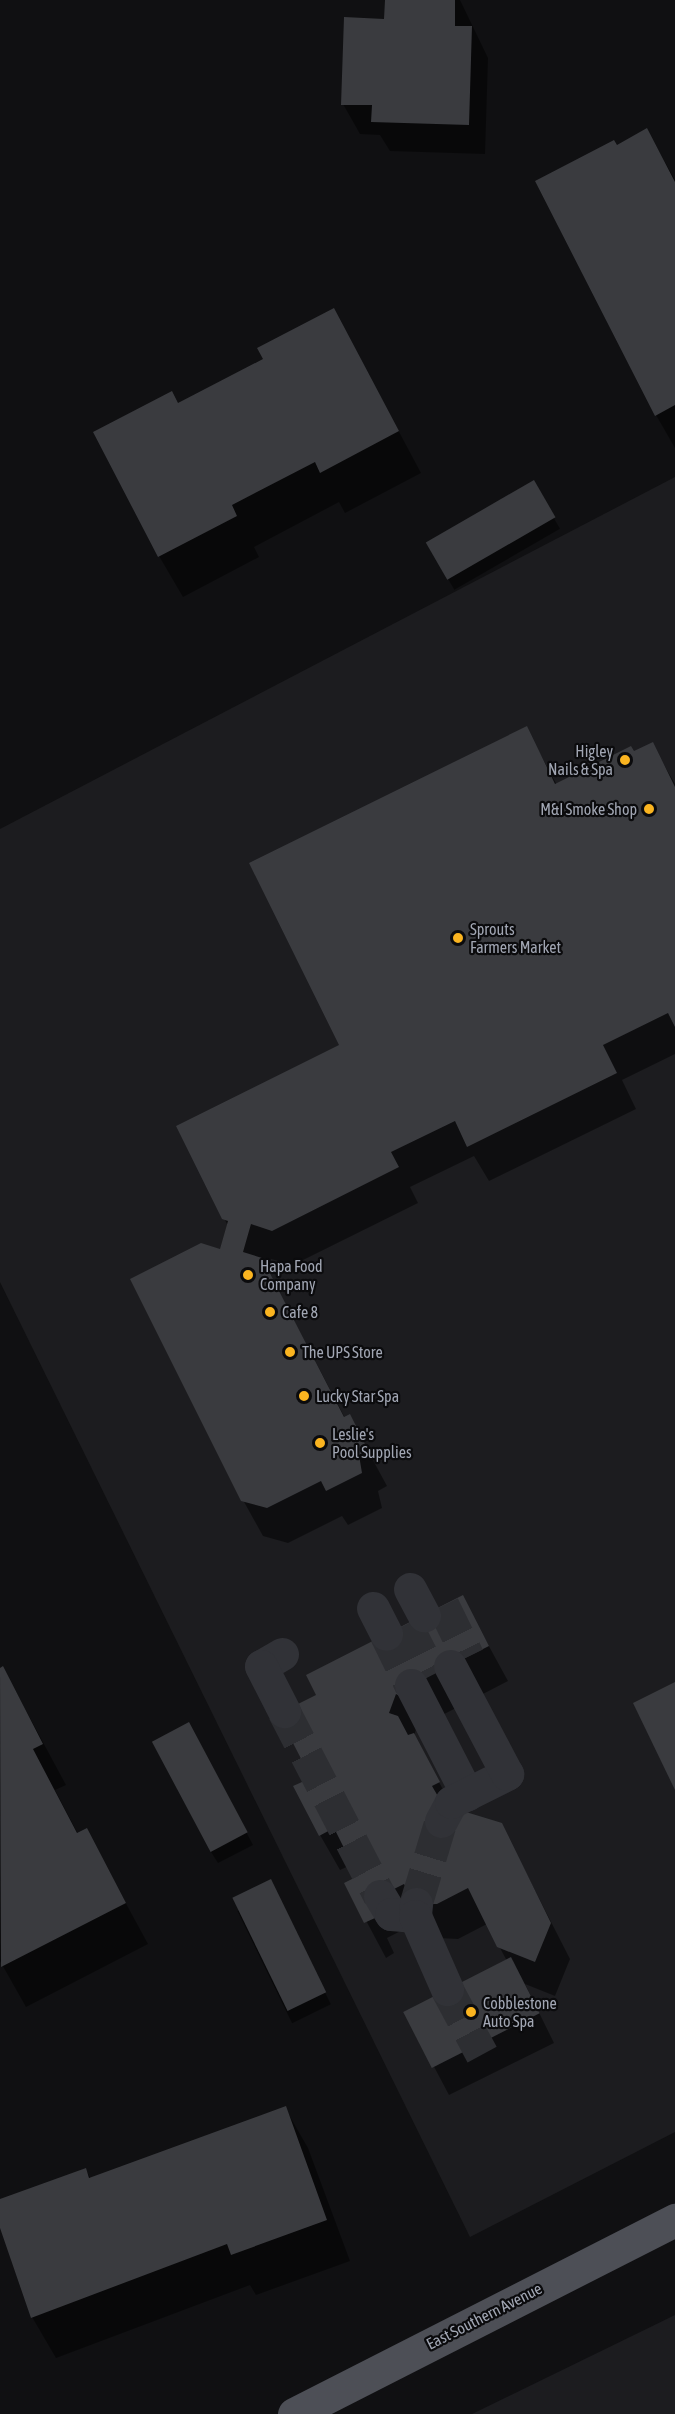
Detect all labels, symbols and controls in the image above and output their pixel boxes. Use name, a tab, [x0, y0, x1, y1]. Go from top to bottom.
place label: Higley Nails & Spa	[548, 741, 613, 779]
marker: Higley Nails & Spa	[618, 753, 632, 767]
place label: M&I Smoke Shop	[540, 799, 637, 819]
marker: M&I Smoke Shop	[642, 802, 656, 816]
place label: Sprouts Farmers Market	[470, 919, 561, 957]
marker: Sprouts Farmers Market	[451, 931, 465, 945]
place label: Hapa Food Company	[260, 1256, 323, 1294]
marker: Hapa Food Company	[241, 1268, 255, 1282]
place label: Cafe 8	[282, 1302, 318, 1322]
marker: Cafe 8	[263, 1305, 277, 1319]
place label: The UPS Store	[302, 1342, 383, 1362]
marker: The UPS Store	[283, 1345, 297, 1359]
place label: Lucky Star Spa	[316, 1386, 399, 1406]
marker: Lucky Star Spa	[297, 1389, 311, 1403]
place label: Leslie's Pool Supplies	[332, 1424, 412, 1462]
marker: Leslie's Pool Supplies	[313, 1436, 327, 1450]
place label: Cobblestone Auto Spa	[483, 1993, 557, 2031]
marker: Cobblestone Auto Spa	[464, 2005, 478, 2019]
street label: East Southern Avenue	[423, 2279, 545, 2353]

